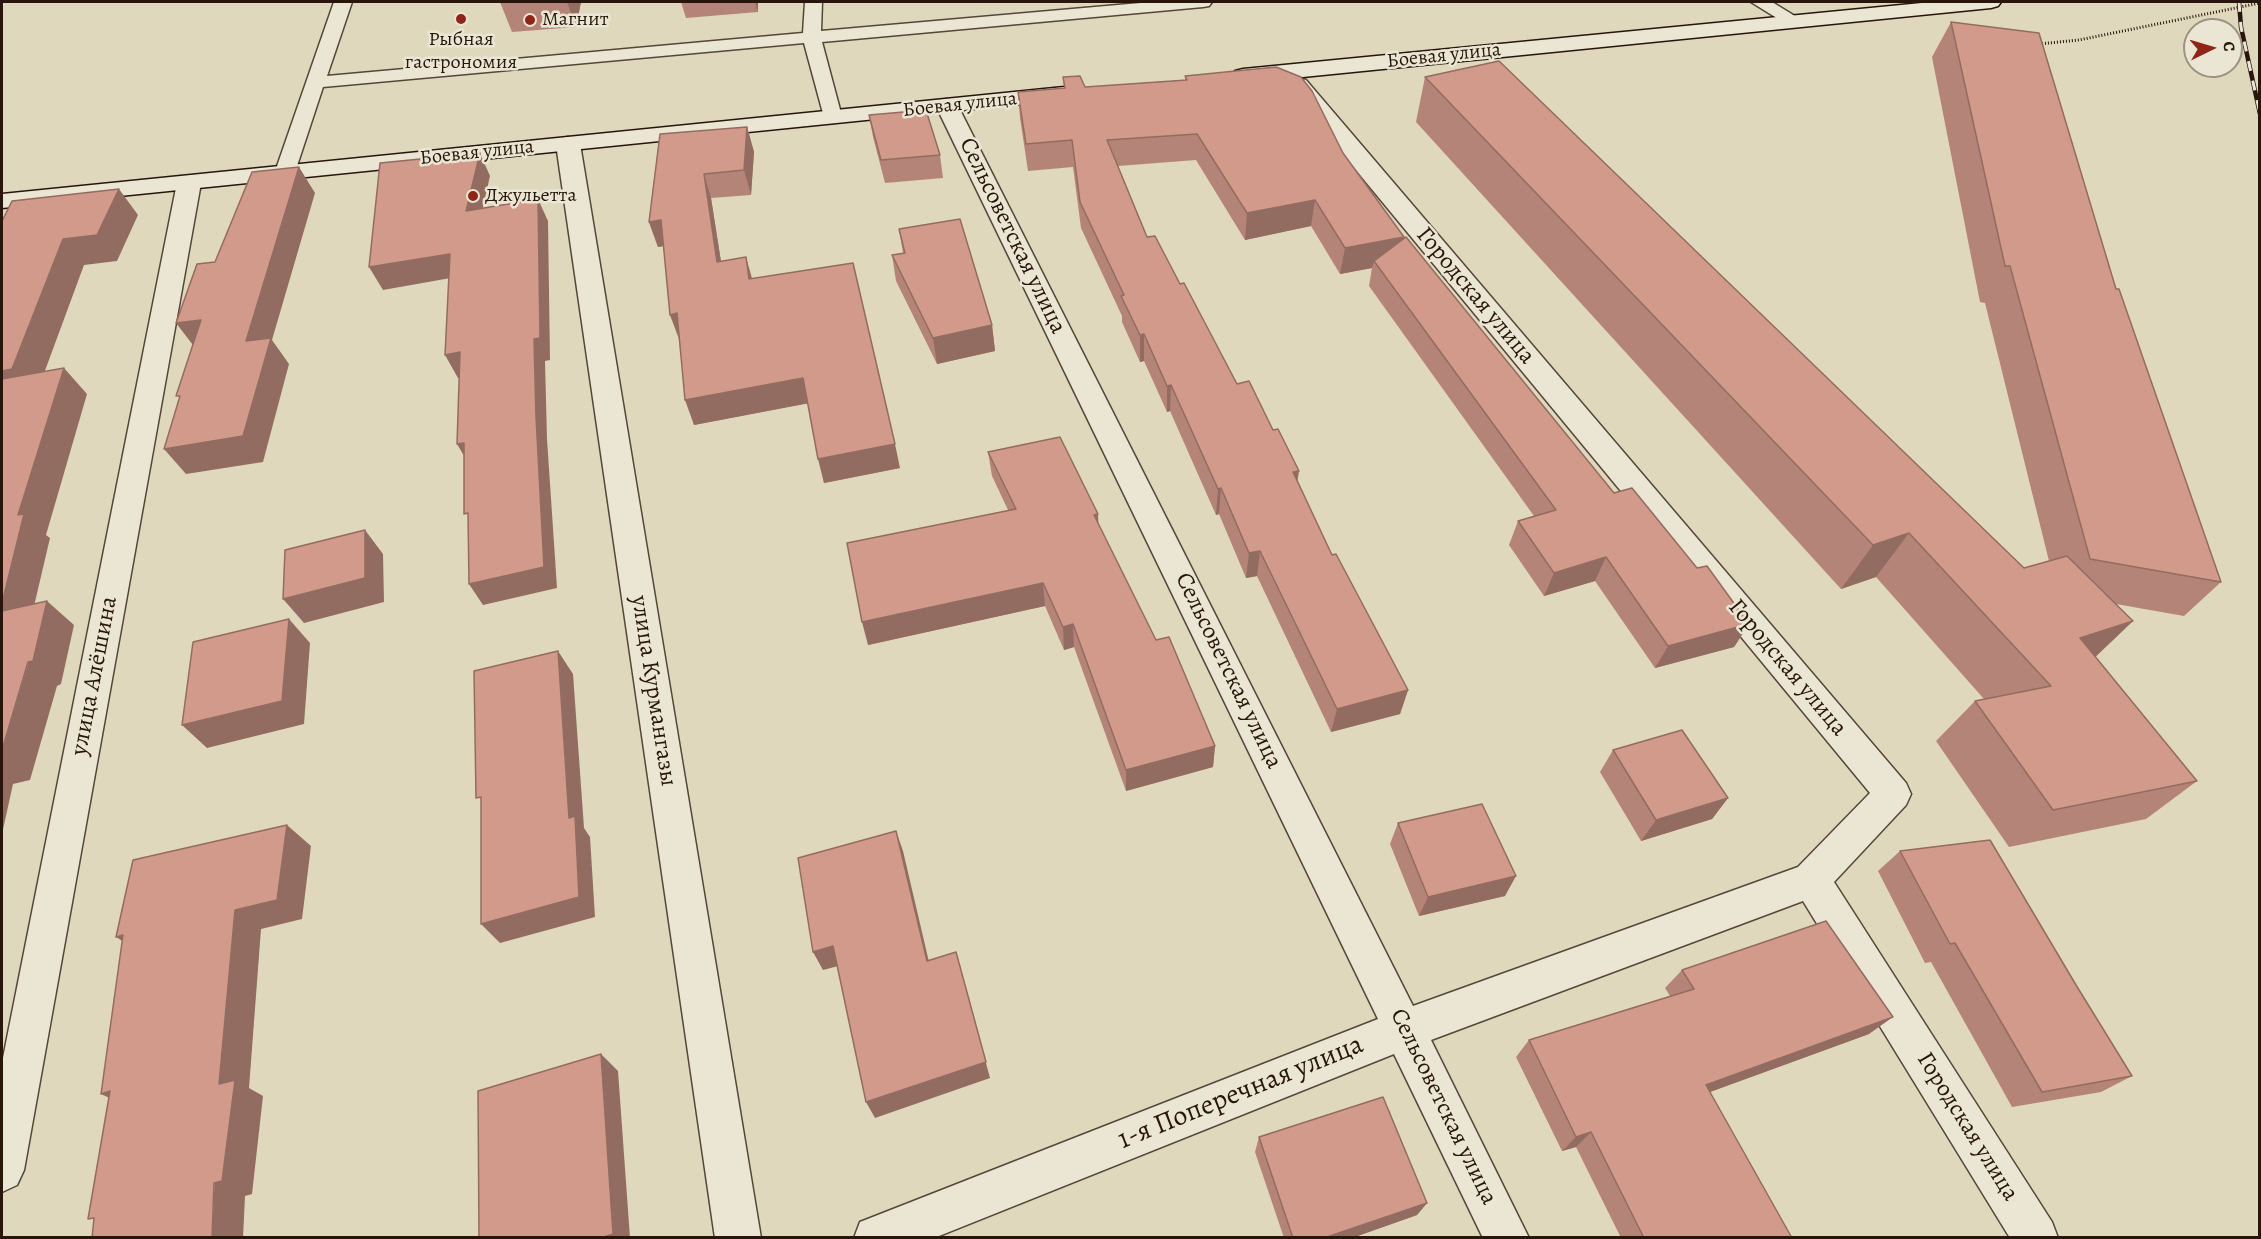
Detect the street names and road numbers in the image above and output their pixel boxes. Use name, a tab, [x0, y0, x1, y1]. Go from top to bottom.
street label: Боевая улица	[1386, 38, 1502, 74]
street label: Боевая улица	[902, 87, 1018, 123]
street label: Сельсоветская улица	[952, 133, 1072, 339]
street label: Боевая улица	[419, 135, 535, 171]
street label: Городская улица	[1409, 222, 1541, 370]
street label: Сельсоветская улица	[1168, 568, 1288, 774]
street label: улица Алёшина	[65, 594, 125, 758]
street label: улица Курмангазы	[624, 594, 682, 788]
street label: Городская улица	[1721, 594, 1853, 742]
street label: Сельсоветская улица	[1383, 1004, 1503, 1210]
street label: 1-я Поперечная улица	[1113, 1028, 1369, 1158]
street label: Городская улица	[1910, 1047, 2024, 1207]

